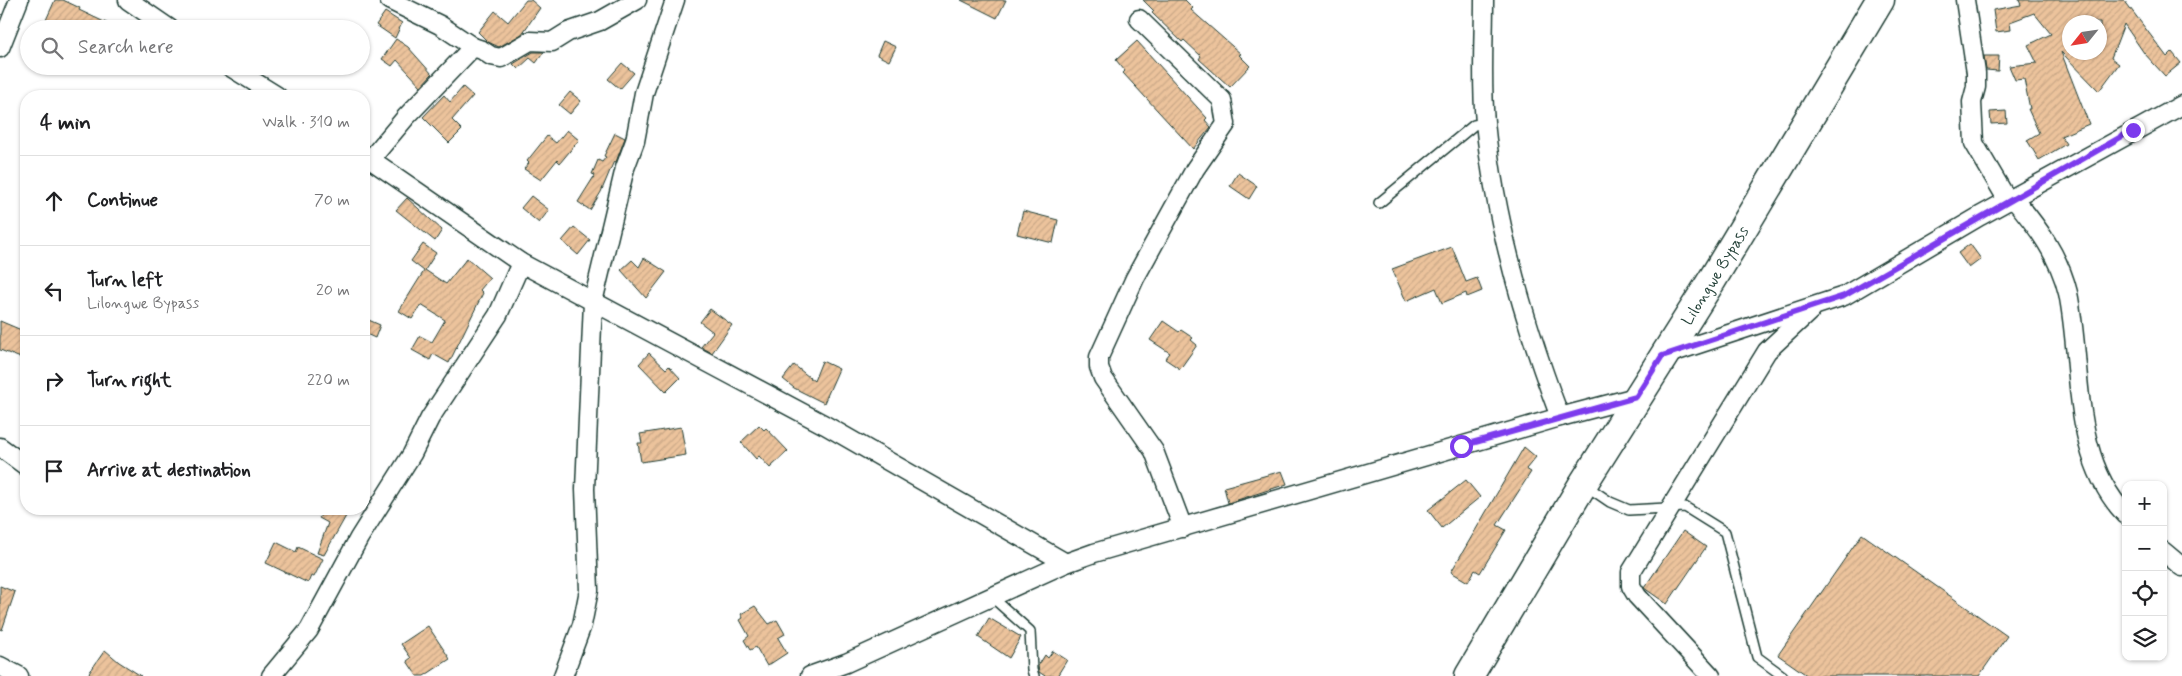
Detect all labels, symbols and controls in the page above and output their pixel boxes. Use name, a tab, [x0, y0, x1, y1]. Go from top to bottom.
north arrow	[2062, 15, 2107, 60]
search box	[20, 20, 370, 75]
icon: search	[38, 34, 66, 62]
text: Search here	[78, 35, 174, 60]
text: 4 min	[40, 109, 91, 137]
text: Walk · 310 m	[262, 112, 350, 133]
route end	[2122, 119, 2145, 142]
icon: ahead	[40, 187, 68, 215]
text: Continue	[87, 188, 158, 213]
text: 70 m	[314, 190, 350, 211]
street label: Lilongwe Bypass	[1677, 223, 1754, 329]
text: Turn left	[87, 268, 163, 293]
icon: left	[40, 277, 68, 305]
text: 20 m	[316, 280, 350, 301]
text: Lilongwe Bypass	[87, 293, 199, 314]
icon: right	[40, 367, 68, 395]
text: Turn right	[87, 368, 171, 393]
text: 220 m	[307, 370, 350, 391]
route start	[1450, 435, 1473, 458]
icon: arrive	[40, 457, 68, 485]
text: Arrive at destination	[87, 458, 251, 483]
map controls	[2122, 481, 2167, 661]
button: +	[2122, 481, 2167, 526]
button: −	[2122, 526, 2167, 571]
button: locate	[2122, 571, 2167, 616]
button: layers	[2122, 616, 2167, 661]

